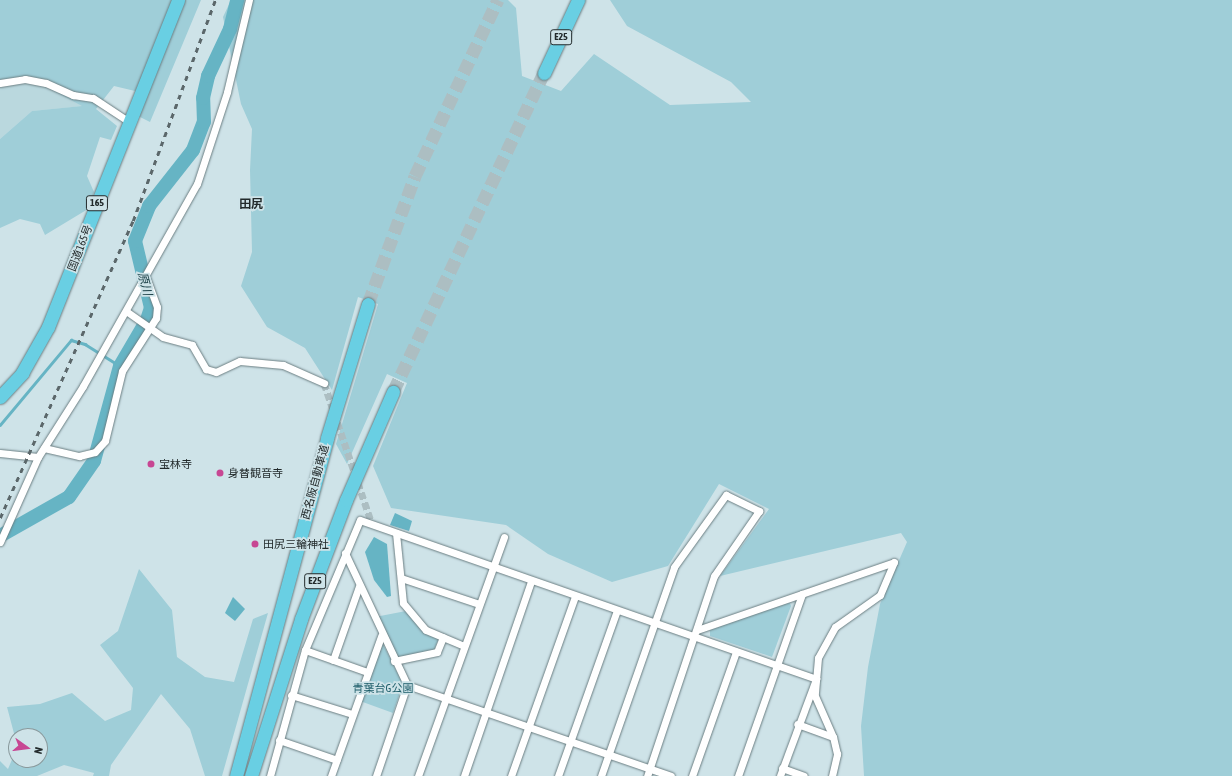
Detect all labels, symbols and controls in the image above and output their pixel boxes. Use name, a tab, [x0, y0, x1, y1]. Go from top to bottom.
road number: E25	[550, 29, 572, 45]
road number: 165	[85, 195, 109, 211]
district label: 田尻	[239, 198, 263, 212]
street label: 国道165号	[65, 223, 95, 273]
water label: 原川	[134, 271, 154, 297]
street label: 西名阪自動車道	[299, 443, 331, 521]
place label: 宝林寺	[159, 457, 192, 471]
marker: 宝林寺	[146, 459, 156, 469]
place label: 身替観音寺	[228, 466, 283, 480]
marker: 身替観音寺	[215, 468, 225, 478]
place label: 田尻三輪神社	[263, 537, 329, 551]
marker: 田尻三輪神社	[250, 539, 260, 549]
road number: E25	[304, 573, 326, 589]
park label: 青葉台G公園	[353, 681, 413, 695]
north arrow	[8, 728, 48, 768]
text: N	[32, 746, 45, 755]

